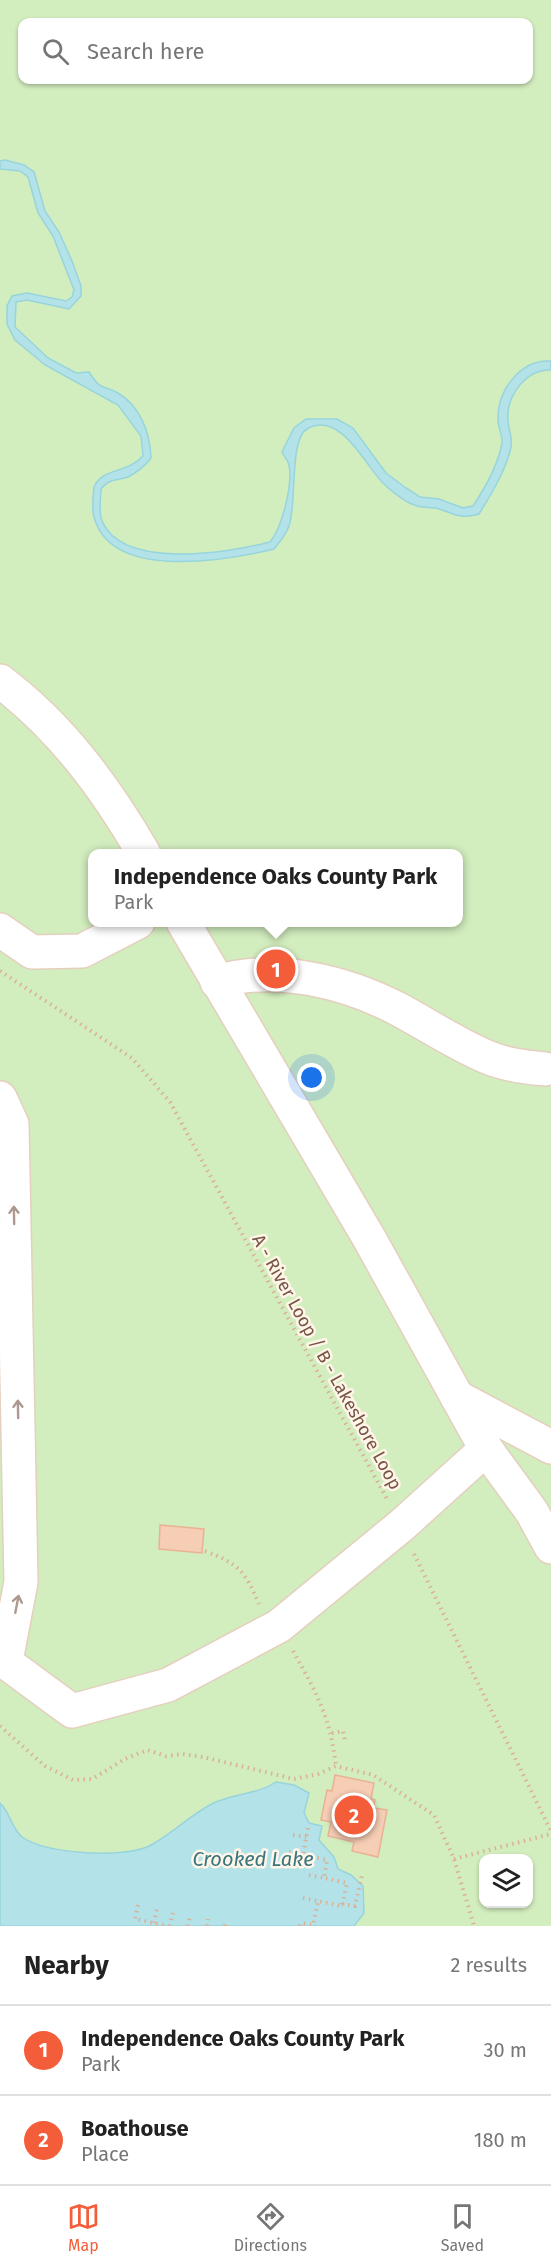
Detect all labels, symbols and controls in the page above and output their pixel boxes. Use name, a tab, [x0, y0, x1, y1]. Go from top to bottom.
search box	[18, 18, 533, 84]
icon: search	[39, 35, 72, 68]
text: Search here	[87, 38, 205, 65]
popup	[88, 849, 463, 927]
text: Independence Oaks County Park	[114, 863, 437, 890]
text: Park	[114, 890, 153, 914]
pin: 1	[256, 946, 296, 992]
your location	[297, 1063, 326, 1092]
one-way arrow	[8, 1205, 20, 1225]
street label: A - River Loop / B - Lakeshore Loop	[247, 1231, 407, 1493]
one-way arrow	[12, 1400, 23, 1420]
one-way arrow	[12, 1595, 23, 1614]
pin: 2	[334, 1792, 374, 1838]
water label: Crooked Lake	[193, 1847, 313, 1871]
map controls	[479, 1854, 533, 1908]
button: layers	[479, 1854, 533, 1908]
text: Nearby	[24, 1950, 109, 1981]
text: 2 results	[450, 1953, 527, 1977]
text: Independence Oaks County Park	[81, 2025, 404, 2052]
text: 1	[39, 2038, 48, 2062]
text: 30 m	[483, 2038, 527, 2062]
text: Park	[81, 2052, 120, 2076]
text: Boathouse	[81, 2115, 189, 2142]
text: 2	[38, 2128, 49, 2152]
text: 180 m	[474, 2128, 527, 2152]
text: Place	[81, 2142, 129, 2166]
tab: Map	[67, 2200, 100, 2255]
tab: Directions	[234, 2200, 307, 2255]
tab: Saved	[441, 2200, 484, 2255]

